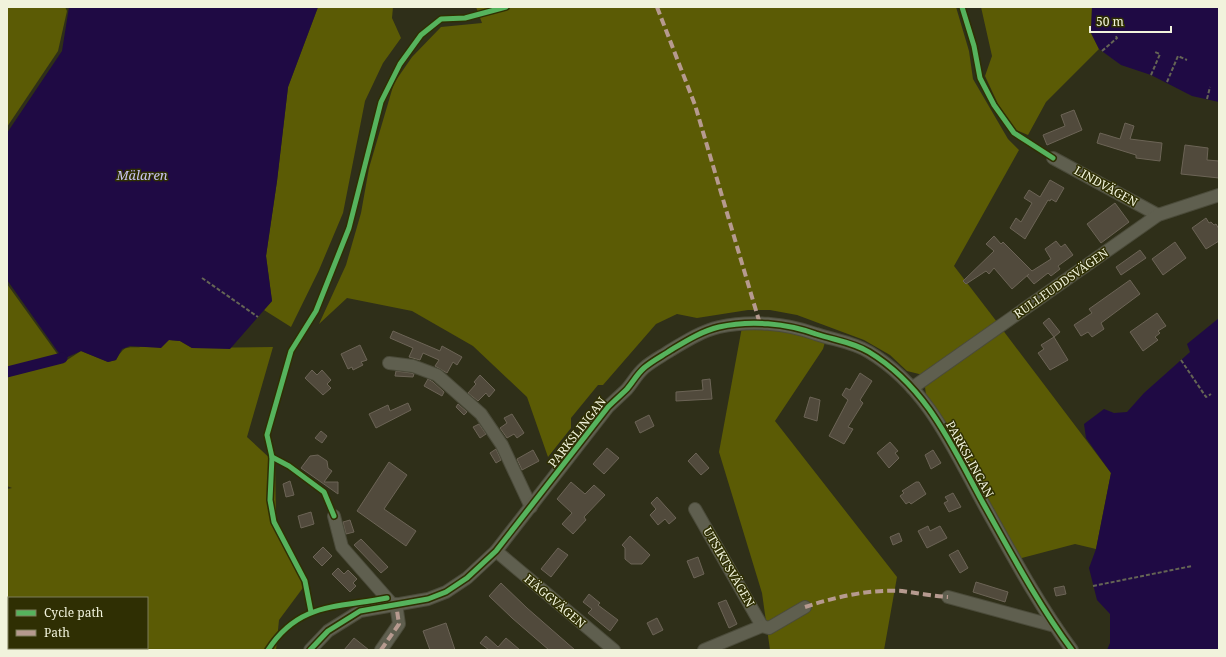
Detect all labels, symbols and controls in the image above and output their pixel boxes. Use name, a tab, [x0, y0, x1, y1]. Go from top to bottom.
scale bar	[1090, 8, 1171, 34]
text: 50 m	[1096, 13, 1124, 30]
street label: LINDVÄGEN	[1071, 162, 1141, 210]
water label: Mälaren	[115, 166, 168, 184]
street label: RULLEUDDSVÄGEN	[1010, 244, 1112, 322]
street label: PARKSLINGAN	[544, 393, 610, 471]
street label: PARKSLINGAN	[942, 418, 998, 500]
street label: UTSIKTSVÄGEN	[699, 524, 759, 610]
street label: HÄGGVÄGEN	[521, 570, 589, 632]
legend	[8, 597, 148, 649]
text: Cycle path	[44, 604, 104, 621]
text: Path	[44, 624, 70, 641]

